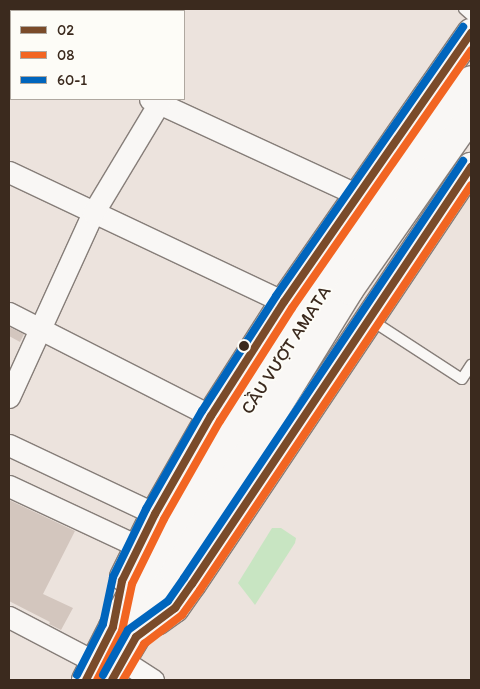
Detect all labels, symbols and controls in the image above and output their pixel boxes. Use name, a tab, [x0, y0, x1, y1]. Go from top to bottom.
legend	[10, 10, 185, 100]
text: 02	[57, 21, 74, 39]
text: 08	[57, 46, 74, 64]
text: 60-1	[57, 71, 87, 89]
street label: CẦU VƯỢT AMATA	[237, 282, 335, 418]
unlabelled marker	[239, 341, 249, 351]

